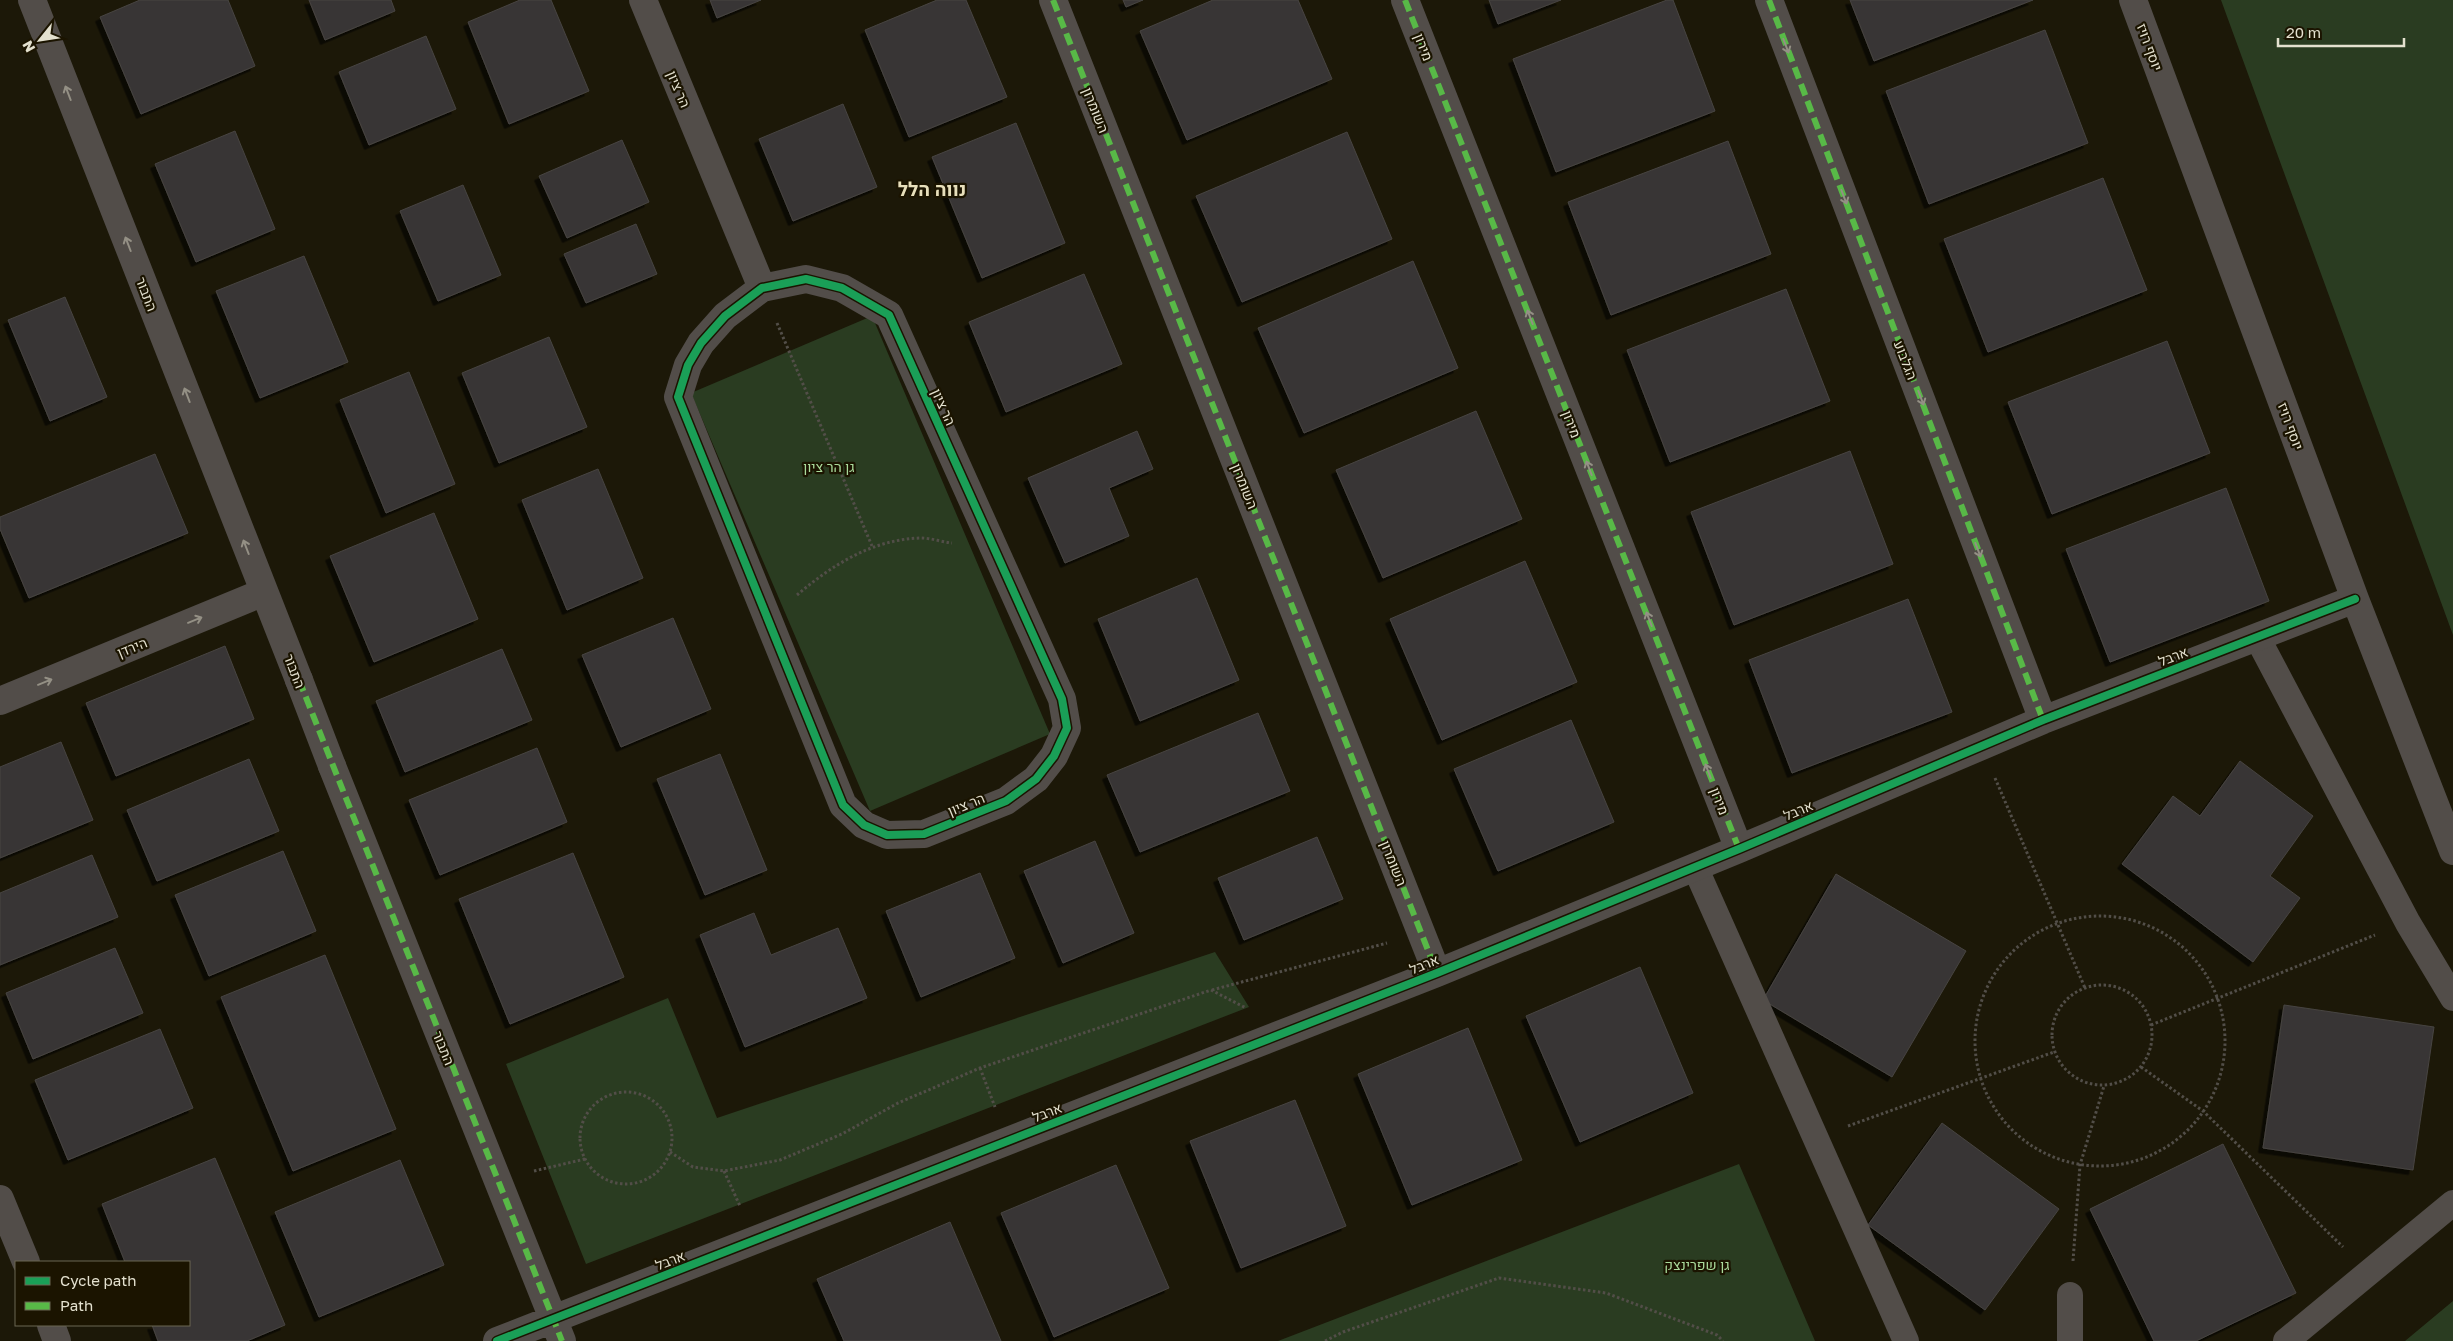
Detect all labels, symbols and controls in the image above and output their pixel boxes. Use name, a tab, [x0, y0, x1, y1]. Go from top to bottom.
north arrow	[15, 15, 65, 65]
scale bar	[2278, 15, 2404, 47]
street label: יוסף רויז	[2134, 21, 2166, 73]
text: 20 m	[2286, 23, 2321, 41]
street label: מירון	[1411, 31, 1437, 63]
text: N	[18, 38, 38, 56]
one-way arrow	[1783, 38, 1792, 53]
street label: הר ציון	[664, 68, 694, 110]
street label: השומרון	[1079, 85, 1113, 135]
one-way arrow	[63, 86, 73, 101]
district label: נווה הלל	[898, 177, 966, 200]
one-way arrow	[1840, 189, 1849, 205]
one-way arrow	[122, 237, 132, 252]
street label: התבור	[133, 274, 161, 314]
one-way arrow	[1525, 310, 1534, 325]
street label: הגלבוע	[1891, 338, 1921, 382]
street label: הר ציון	[928, 386, 960, 428]
one-way arrow	[182, 388, 191, 404]
one-way arrow	[1917, 391, 1926, 406]
street label: יוסף רויז	[2275, 400, 2307, 452]
street label: מירון	[1559, 408, 1585, 440]
park label: גן הר ציון	[803, 458, 855, 475]
street label: השומרון	[1228, 461, 1262, 511]
one-way arrow	[1584, 461, 1593, 476]
one-way arrow	[241, 540, 250, 555]
one-way arrow	[1974, 542, 1983, 558]
one-way arrow	[1643, 612, 1652, 627]
one-way arrow	[187, 615, 202, 625]
street label: הירדן	[115, 633, 149, 661]
street label: ארבל	[2156, 643, 2190, 669]
street label: התבור	[281, 651, 309, 691]
one-way arrow	[37, 677, 52, 687]
one-way arrow	[1703, 764, 1712, 779]
street label: מירון	[1707, 785, 1733, 817]
street label: הר ציון	[945, 789, 987, 819]
street label: ארבל	[1781, 796, 1815, 824]
street label: השומרון	[1377, 838, 1411, 888]
street label: ארבל	[1407, 950, 1441, 978]
street label: התבור	[429, 1028, 459, 1068]
street label: ארבל	[1030, 1099, 1064, 1125]
street label: ארבל	[653, 1247, 687, 1273]
park label: גן שפרינצק	[1664, 1256, 1730, 1273]
legend	[15, 1261, 190, 1326]
text: Cycle path	[60, 1271, 136, 1289]
text: Path	[60, 1296, 93, 1314]

